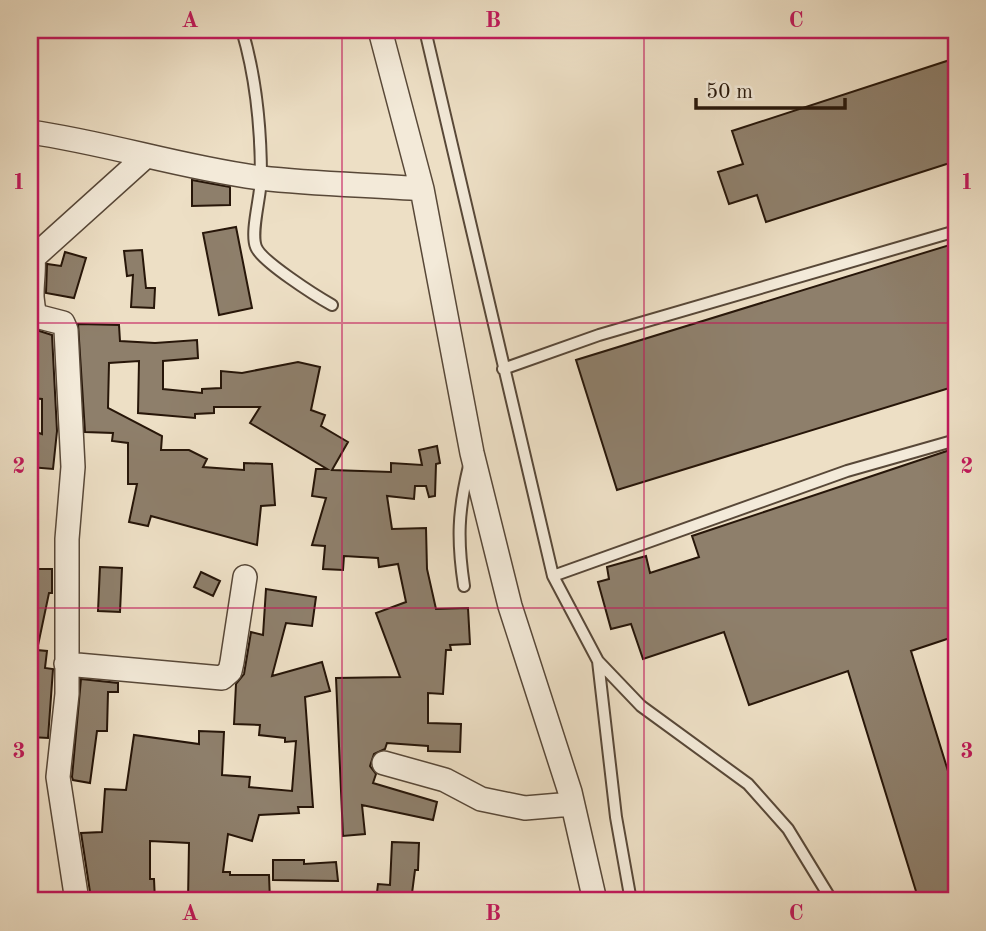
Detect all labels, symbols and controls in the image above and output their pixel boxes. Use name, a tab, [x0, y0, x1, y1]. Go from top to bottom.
text: A	[181, 9, 199, 32]
text: B	[485, 9, 501, 32]
text: C	[788, 9, 804, 32]
scale bar	[696, 66, 844, 110]
text: 50 m	[706, 82, 753, 103]
text: 1	[12, 171, 26, 194]
text: 1	[960, 171, 974, 194]
text: 2	[12, 455, 26, 478]
text: 2	[960, 455, 974, 478]
text: 3	[12, 740, 26, 763]
text: 3	[960, 740, 974, 763]
text: A	[181, 902, 199, 925]
text: B	[485, 902, 501, 925]
text: C	[788, 902, 804, 925]

